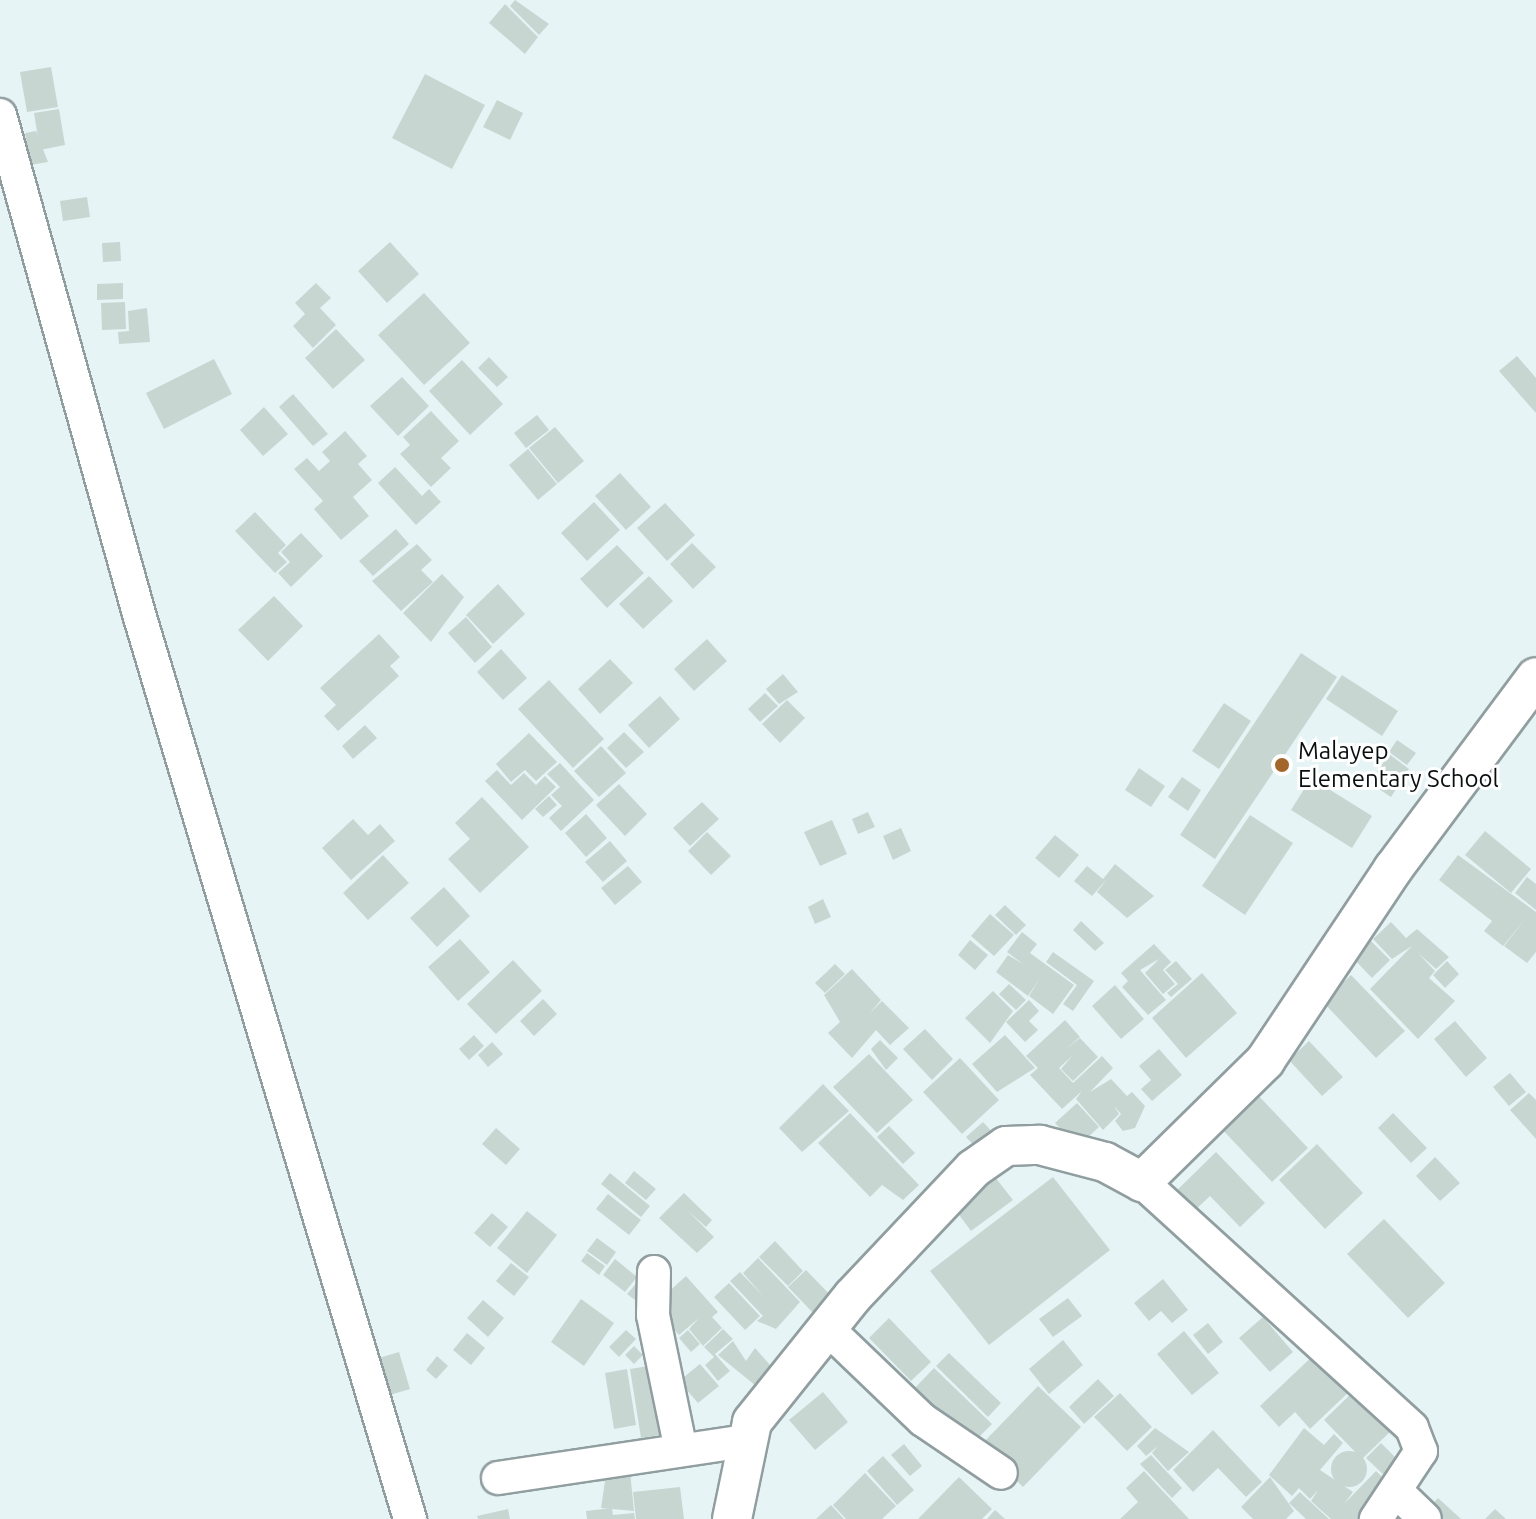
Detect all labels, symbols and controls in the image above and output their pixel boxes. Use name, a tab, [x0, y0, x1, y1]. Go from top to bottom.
place label: Malayep Elementary School	[1298, 737, 1499, 793]
marker: Malayep Elementary School	[1273, 756, 1291, 774]

